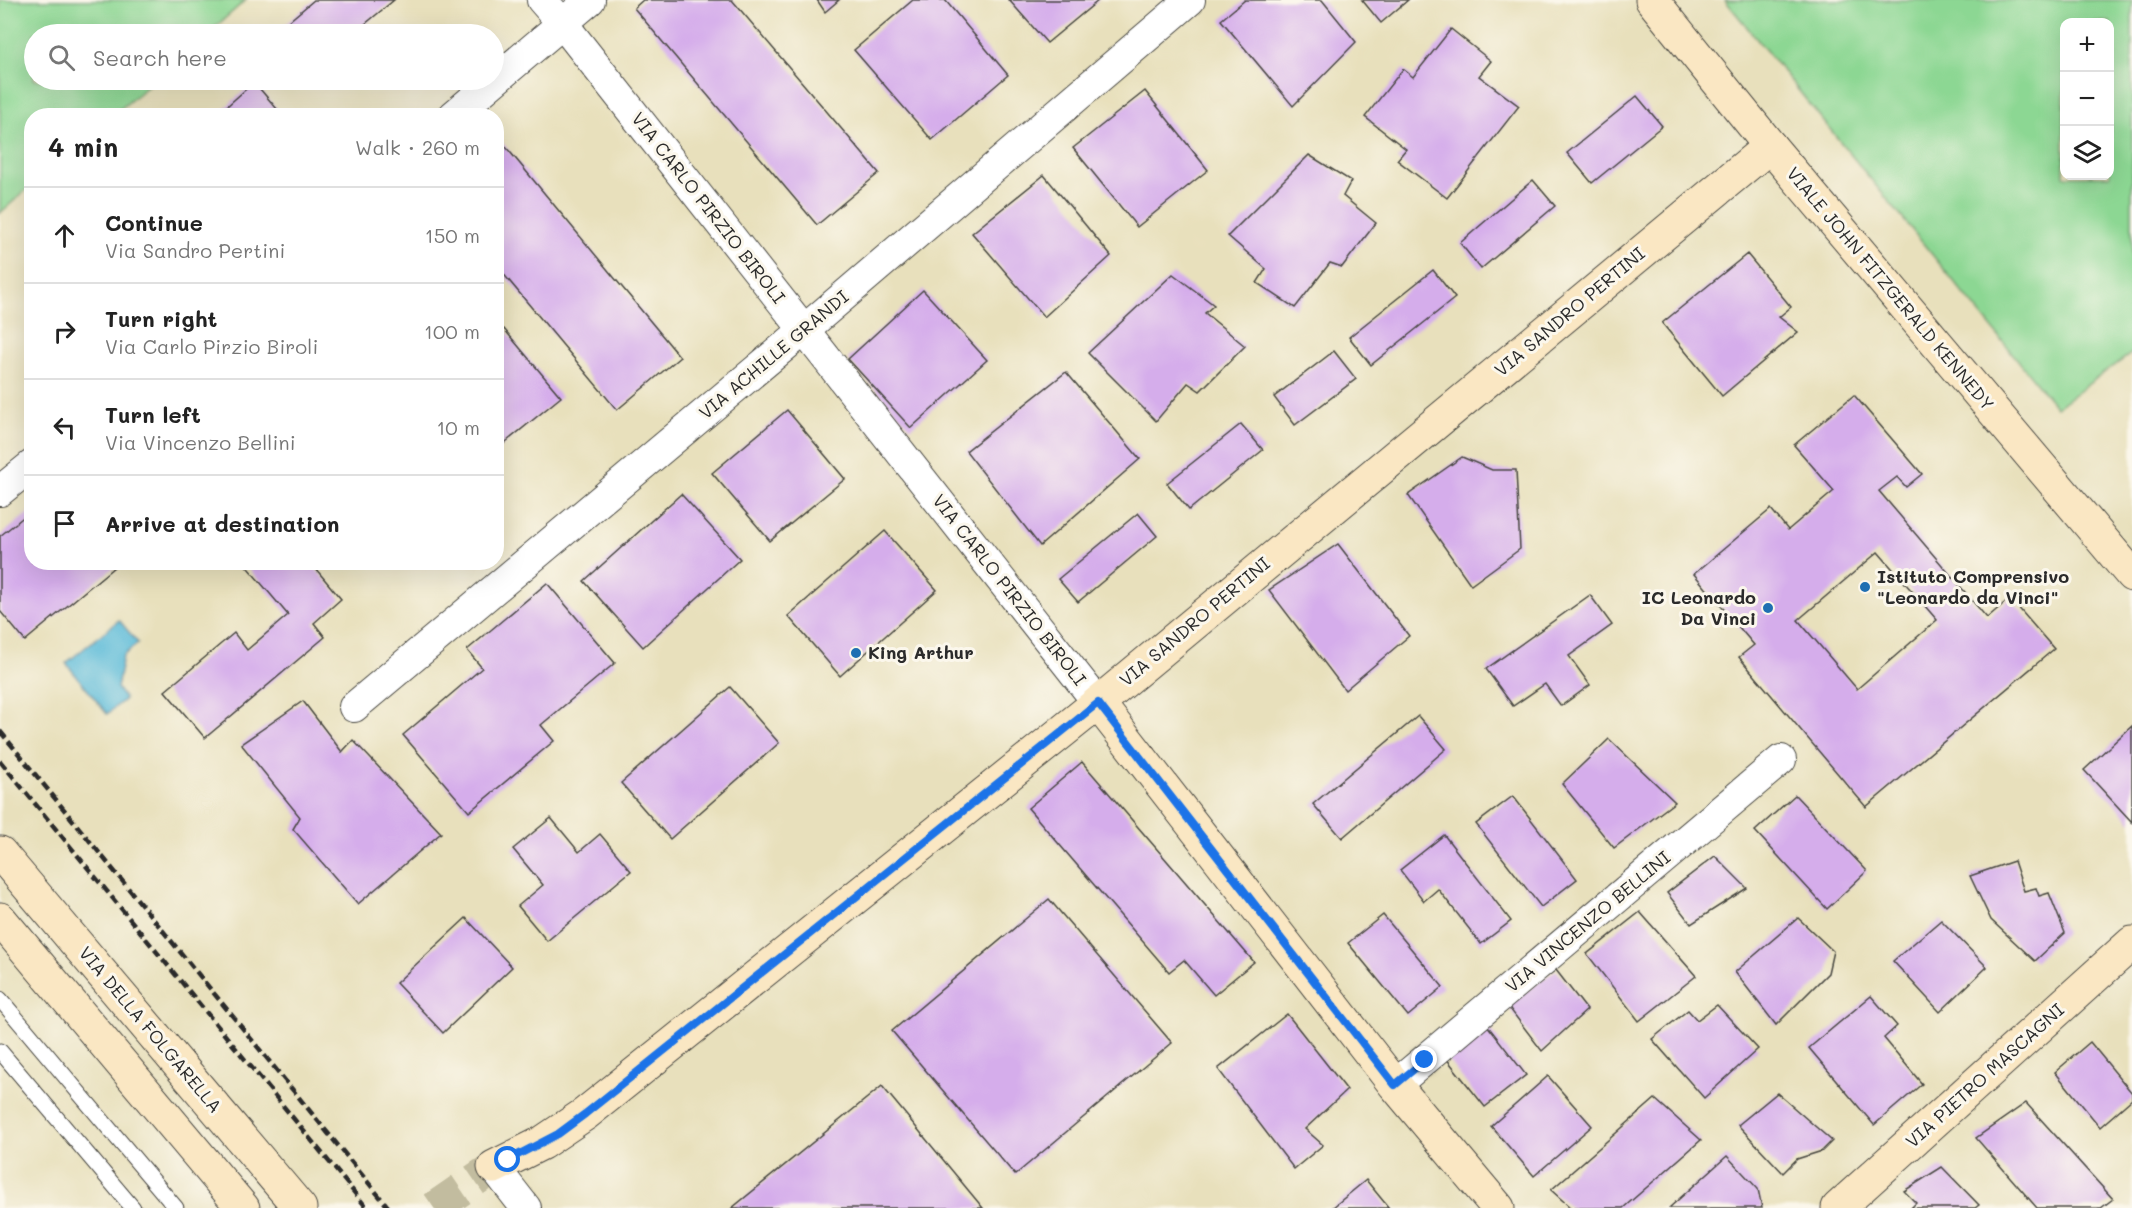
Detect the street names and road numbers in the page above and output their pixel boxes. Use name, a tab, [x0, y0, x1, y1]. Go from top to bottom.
street label: VIA CARLO PIRZIO BIROLI	[626, 107, 791, 308]
street label: VIALE JOHN FITZGERALD KENNEDY	[1782, 161, 2000, 415]
street label: VIA SANDRO PERTINI	[1489, 241, 1650, 381]
street label: VIA ACHILLE GRANDI	[693, 284, 853, 424]
street label: VIA CARLO PIRZIO BIROLI	[927, 489, 1092, 690]
street label: VIA SANDRO PERTINI	[1114, 551, 1275, 691]
street label: VIA VINCENZO BELLINI	[1500, 845, 1675, 997]
street label: VIA DELLA FOLGARELLA	[74, 941, 228, 1118]
street label: VIA PIETRO MASCAGNI	[1900, 998, 2069, 1153]

